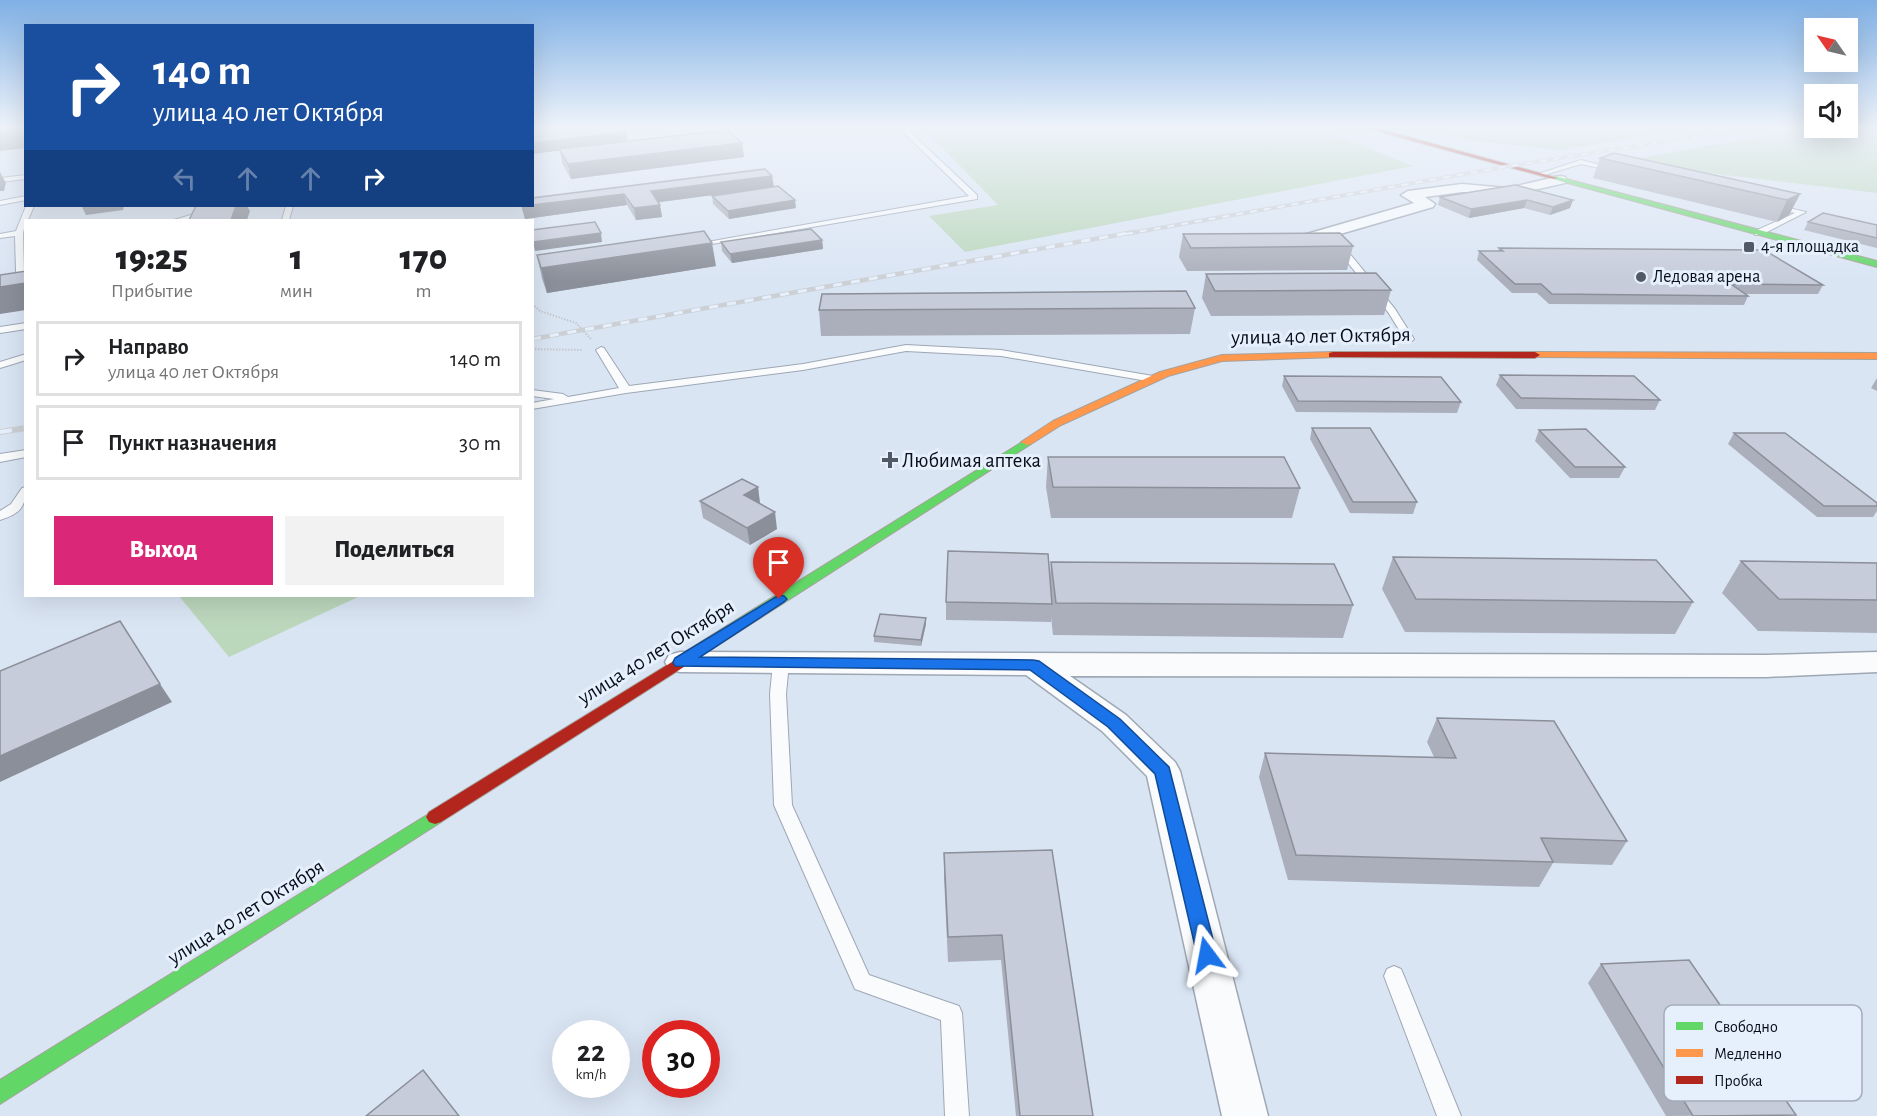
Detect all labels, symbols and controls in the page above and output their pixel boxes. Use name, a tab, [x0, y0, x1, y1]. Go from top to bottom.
north arrow	[1804, 18, 1858, 72]
map controls	[1804, 18, 1858, 138]
icon: right	[54, 48, 132, 126]
text: 140 m	[153, 50, 251, 92]
button: sound	[1804, 84, 1858, 138]
text: улица 40 лет Октября	[153, 99, 384, 126]
icon: left	[168, 162, 201, 195]
icon: ahead	[231, 162, 264, 195]
icon: ahead	[294, 162, 327, 195]
icon: right	[357, 162, 390, 195]
place label: 4-я площадка	[1761, 238, 1859, 256]
text: 19:25	[116, 240, 188, 276]
text: 1	[290, 240, 303, 276]
text: 170	[400, 240, 447, 276]
marker: 4-я площадка	[1742, 240, 1756, 254]
place label: Ледовая арена	[1653, 268, 1760, 286]
marker: Ледовая арена	[1634, 270, 1648, 284]
text: Прибытие	[111, 281, 193, 301]
text: мин	[280, 281, 313, 301]
text: m	[415, 281, 431, 301]
street label: улица 40 лет Октября	[1230, 324, 1411, 348]
text: Направо	[108, 336, 189, 358]
icon: right	[57, 342, 90, 375]
text: 140 m	[450, 348, 501, 370]
text: улица 40 лет Октября	[108, 362, 279, 382]
icon: arrive	[57, 426, 90, 459]
text: Пункт назначения	[108, 432, 277, 454]
text: 30 m	[459, 432, 501, 454]
place label: Любимая аптека	[902, 450, 1041, 471]
marker: Любимая аптека	[883, 453, 897, 467]
button: Выход	[54, 516, 273, 585]
button: Поделиться	[285, 516, 504, 585]
pin	[753, 537, 804, 599]
icon: arrive	[762, 546, 795, 579]
street label: улица 40 лет Октября	[573, 595, 738, 709]
street label: улица 40 лет Октября	[163, 855, 328, 969]
position arrow	[1175, 923, 1239, 987]
legend	[1664, 1005, 1862, 1101]
text: Свободно	[1714, 1019, 1778, 1035]
speed limit sign: 30	[642, 1020, 720, 1098]
text: 22	[577, 1037, 605, 1067]
text: Медленно	[1714, 1046, 1782, 1062]
text: km/h	[576, 1067, 606, 1082]
text: Пробка	[1714, 1073, 1763, 1089]

